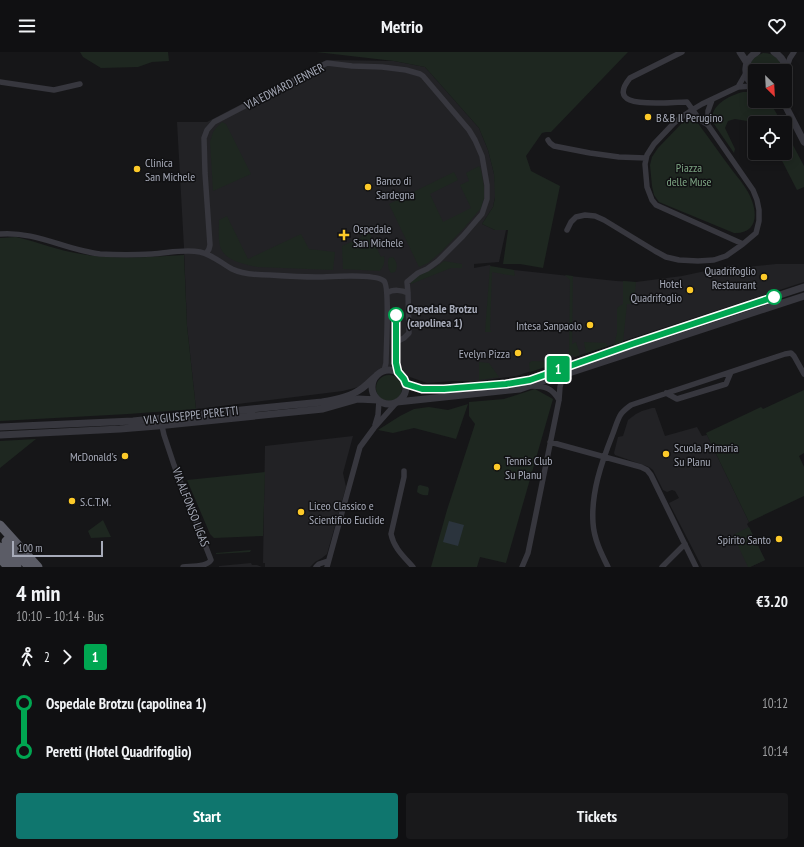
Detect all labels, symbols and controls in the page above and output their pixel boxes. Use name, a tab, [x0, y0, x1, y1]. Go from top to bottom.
icon: menu	[16, 15, 38, 37]
text: Metrio	[381, 15, 423, 38]
icon: heart	[766, 15, 788, 37]
street label: VIA EDWARD JENNER	[241, 59, 327, 113]
north arrow	[748, 64, 792, 108]
map controls	[748, 64, 792, 160]
place label: B&B Il Perugino	[656, 110, 723, 125]
marker: B&B Il Perugino	[643, 112, 653, 122]
button: locate	[748, 116, 792, 160]
place label: Clinica San Michele	[145, 155, 195, 184]
park label: Piazza delle Muse	[666, 160, 712, 189]
marker: Clinica San Michele	[132, 164, 142, 174]
place label: Banco di Sardegna	[376, 173, 415, 202]
marker: Banco di Sardegna	[363, 182, 373, 192]
place label: Ospedale San Michele	[353, 221, 403, 250]
marker: Ospedale San Michele	[338, 229, 350, 241]
place label: Quadrifoglio Restaurant	[704, 263, 757, 292]
marker: Quadrifoglio Restaurant	[759, 272, 769, 282]
place label: Hotel Quadrifoglio	[630, 276, 682, 305]
marker: Hotel Quadrifoglio	[685, 285, 695, 295]
unlabelled marker	[766, 289, 782, 305]
place label: Ospedale Brotzu (capolinea 1)	[407, 301, 477, 330]
marker: Ospedale Brotzu (capolinea 1)	[388, 307, 404, 323]
place label: Intesa Sanpaolo	[516, 318, 582, 333]
marker: Intesa Sanpaolo	[585, 320, 595, 330]
place label: Evelyn Pizza	[459, 346, 510, 361]
marker: Evelyn Pizza	[513, 348, 523, 358]
line badge: 1	[545, 356, 571, 382]
text: 1	[555, 360, 561, 378]
street label: VIA GIUSEPPE PERETTI	[142, 403, 239, 428]
place label: Scuola Primaria Su Planu	[674, 440, 738, 469]
place label: McDonald's	[70, 449, 117, 464]
marker: Scuola Primaria Su Planu	[661, 449, 671, 459]
marker: McDonald's	[120, 451, 130, 461]
place label: Tennis Club Su Planu	[505, 453, 553, 482]
marker: Tennis Club Su Planu	[492, 462, 502, 472]
street label: VIA ALFONSO LIGAS	[169, 465, 213, 549]
place label: S.C.T.M.	[80, 494, 111, 509]
marker: S.C.T.M.	[67, 496, 77, 506]
place label: Liceo Classico e Scientifico Euclide	[309, 498, 384, 527]
marker: Liceo Classico e Scientifico Euclide	[296, 507, 306, 517]
place label: Spirito Santo	[718, 532, 771, 547]
marker: Spirito Santo	[774, 534, 784, 544]
scale bar	[12, 539, 103, 558]
text: 100 m	[18, 541, 42, 555]
text: 4 min	[16, 579, 60, 607]
text: €3.20	[756, 592, 788, 611]
text: 10:10 – 10:14 · Bus	[16, 608, 104, 625]
icon: walk	[16, 646, 38, 668]
icon: forward	[56, 646, 78, 668]
text: 1	[92, 648, 99, 666]
text: 2	[44, 649, 50, 666]
text: Ospedale Brotzu (capolinea 1)	[46, 694, 207, 713]
text: 10:12	[762, 695, 788, 712]
text: Peretti (Hotel Quadrifoglio)	[46, 742, 192, 761]
text: 10:14	[762, 743, 788, 760]
button: Start	[16, 793, 398, 839]
button: Tickets	[406, 793, 788, 839]

